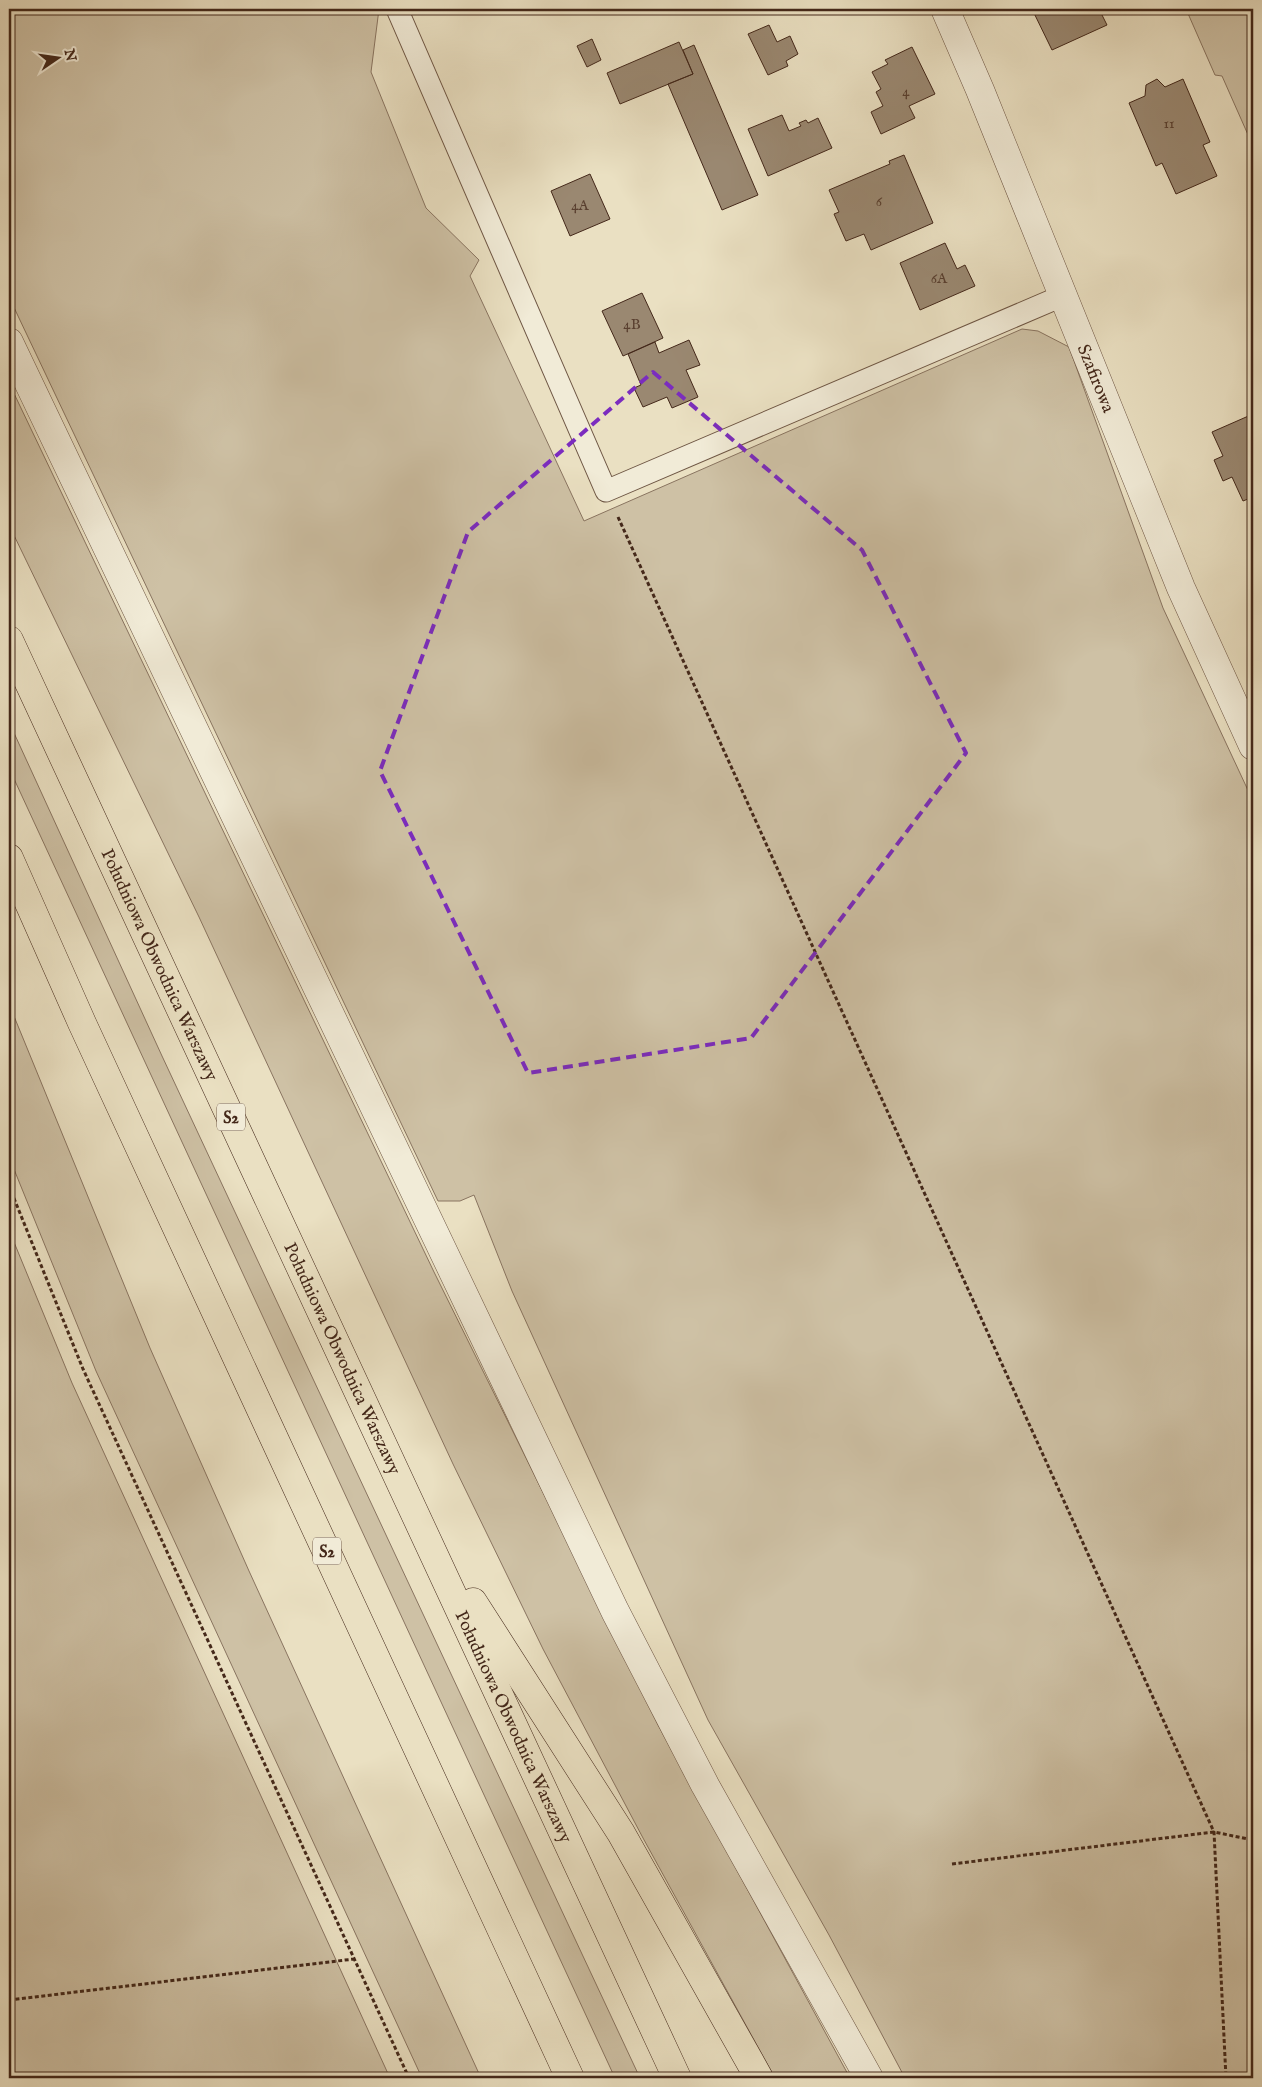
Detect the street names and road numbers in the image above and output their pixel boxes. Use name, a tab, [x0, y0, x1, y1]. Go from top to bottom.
street label: Szafirowa	[1071, 341, 1119, 416]
street label: Południowa Obwodnica Warszawy	[95, 846, 222, 1085]
road number: S2	[217, 1104, 245, 1130]
street label: Południowa Obwodnica Warszawy	[278, 1239, 405, 1479]
road number: S2	[313, 1538, 341, 1564]
street label: Południowa Obwodnica Warszawy	[449, 1607, 576, 1847]

